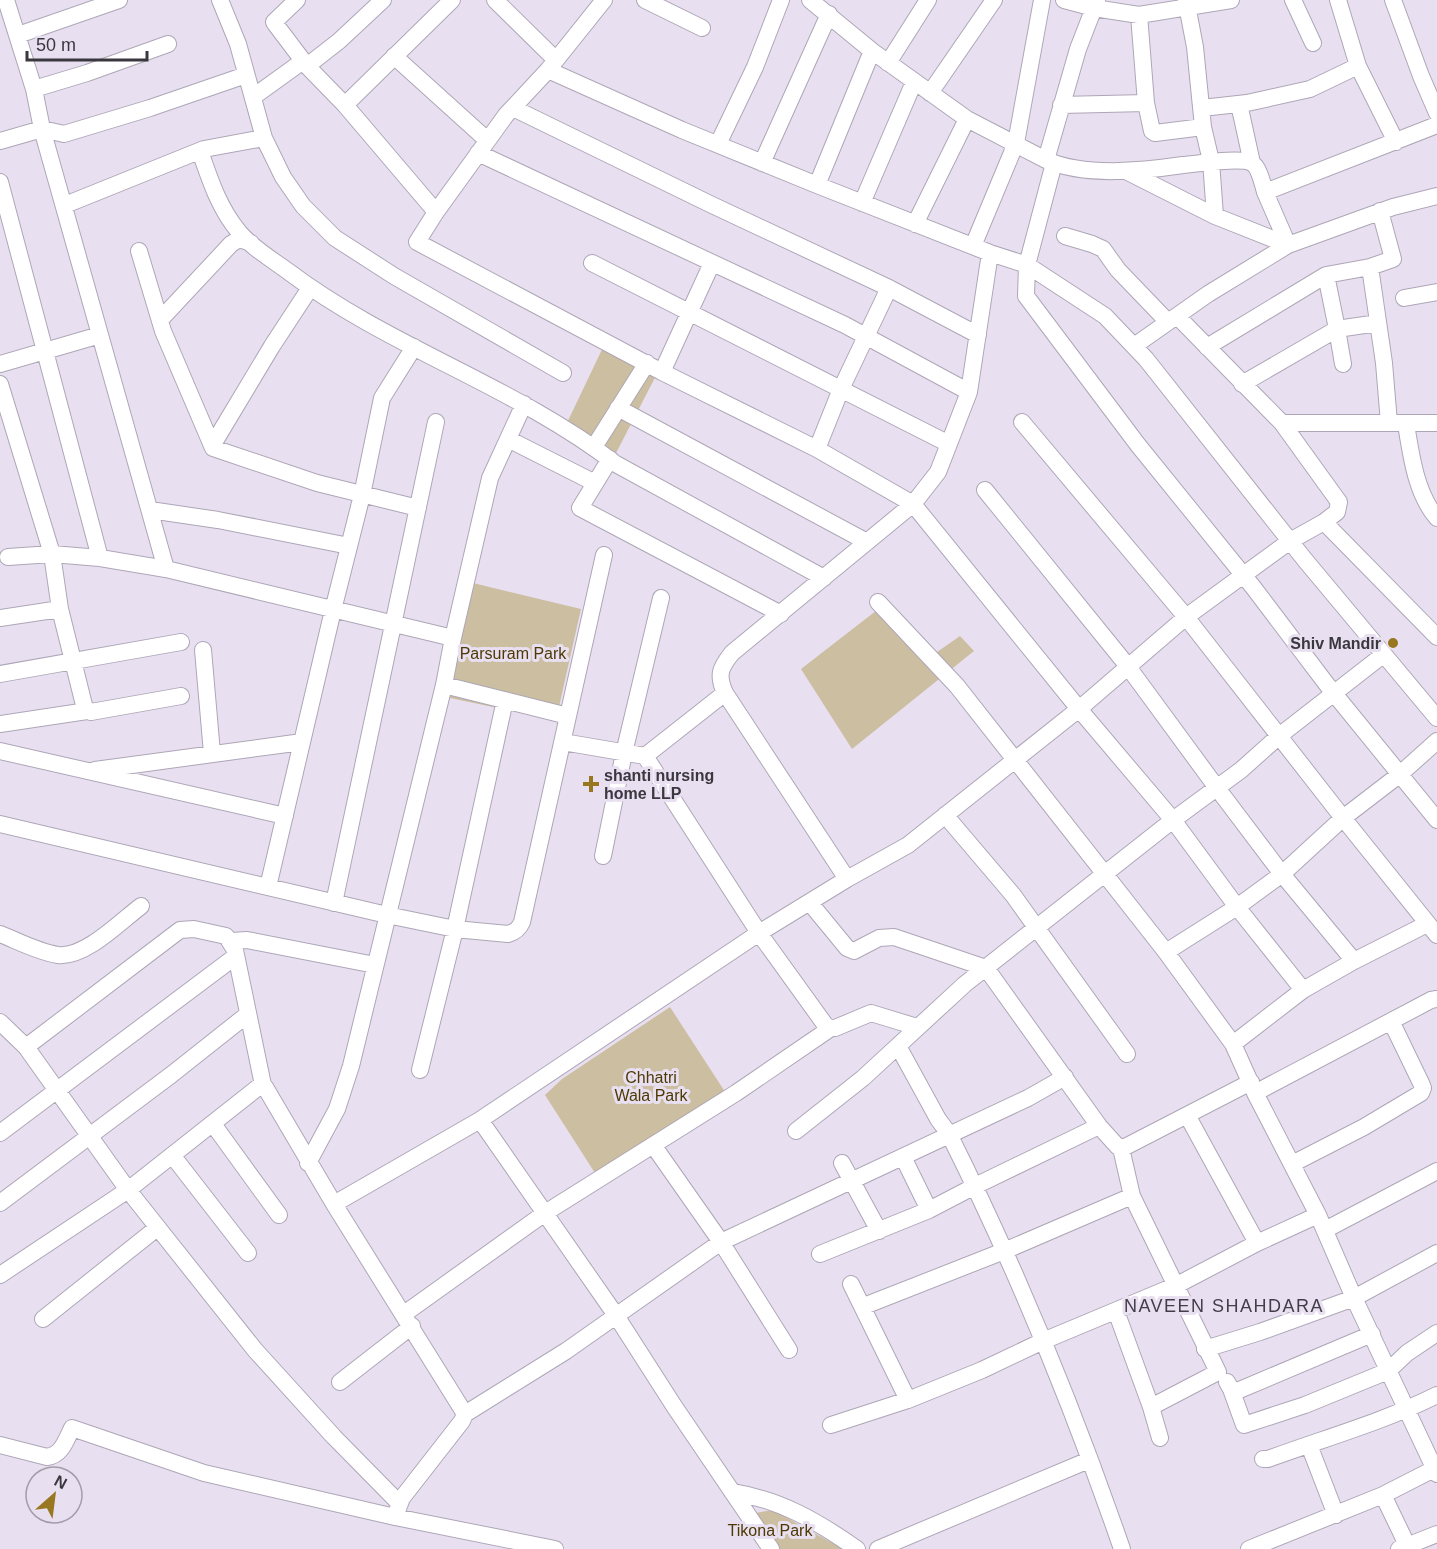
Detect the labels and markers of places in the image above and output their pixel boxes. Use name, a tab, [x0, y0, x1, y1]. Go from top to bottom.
place label: Shiv Mandir	[1290, 635, 1381, 652]
marker: Shiv Mandir	[1386, 636, 1400, 650]
place label: shanti nursing home LLP	[604, 767, 714, 802]
marker: shanti nursing home LLP	[582, 775, 600, 793]

